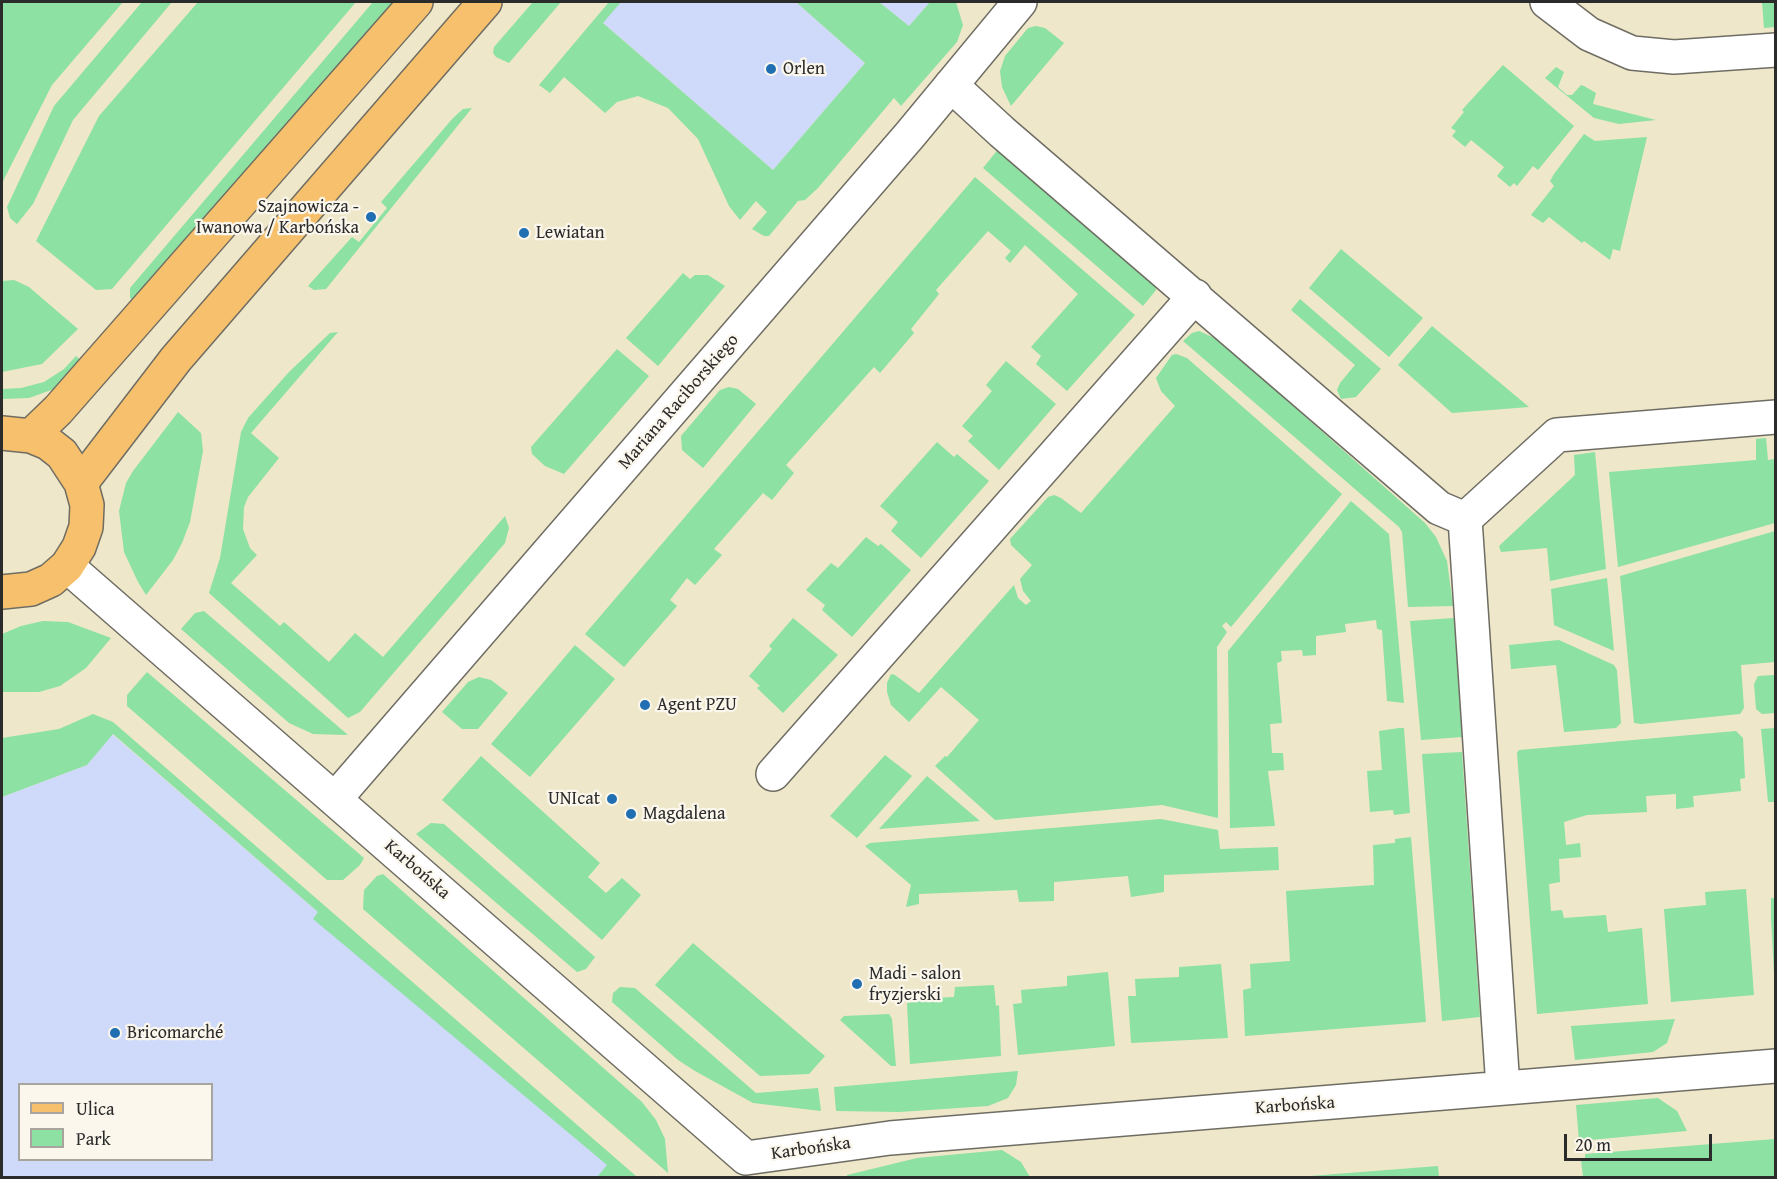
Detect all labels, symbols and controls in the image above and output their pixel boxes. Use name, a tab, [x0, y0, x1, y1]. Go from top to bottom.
place label: Orlen	[783, 58, 825, 80]
marker: Orlen	[764, 62, 778, 76]
place label: Szajnowicza - Iwanowa / Karbońska	[196, 196, 359, 238]
marker: Szajnowicza - Iwanowa / Karbońska	[364, 210, 378, 224]
place label: Lewiatan	[536, 222, 605, 244]
marker: Lewiatan	[517, 226, 531, 240]
street label: Mariana Raciborskiego	[614, 330, 744, 474]
place label: Agent PZU	[657, 694, 737, 716]
marker: Agent PZU	[638, 698, 652, 712]
place label: UNIcat	[548, 788, 600, 810]
marker: UNIcat	[605, 792, 619, 806]
place label: Magdalena	[643, 803, 725, 825]
marker: Magdalena	[624, 807, 638, 821]
street label: Karbońska	[380, 836, 454, 904]
place label: Madi - salon fryzjerski	[869, 963, 961, 1006]
marker: Madi - salon fryzjerski	[850, 977, 864, 991]
place label: Bricomarché	[127, 1022, 223, 1044]
marker: Bricomarché	[108, 1026, 122, 1040]
legend	[18, 1083, 213, 1161]
street label: Karbońska	[1254, 1092, 1336, 1120]
text: Ulica	[76, 1095, 114, 1122]
scale bar	[1567, 1122, 1716, 1160]
text: Park	[76, 1125, 111, 1152]
text: 20 m	[1575, 1131, 1611, 1158]
street label: Karbońska	[770, 1133, 852, 1165]

